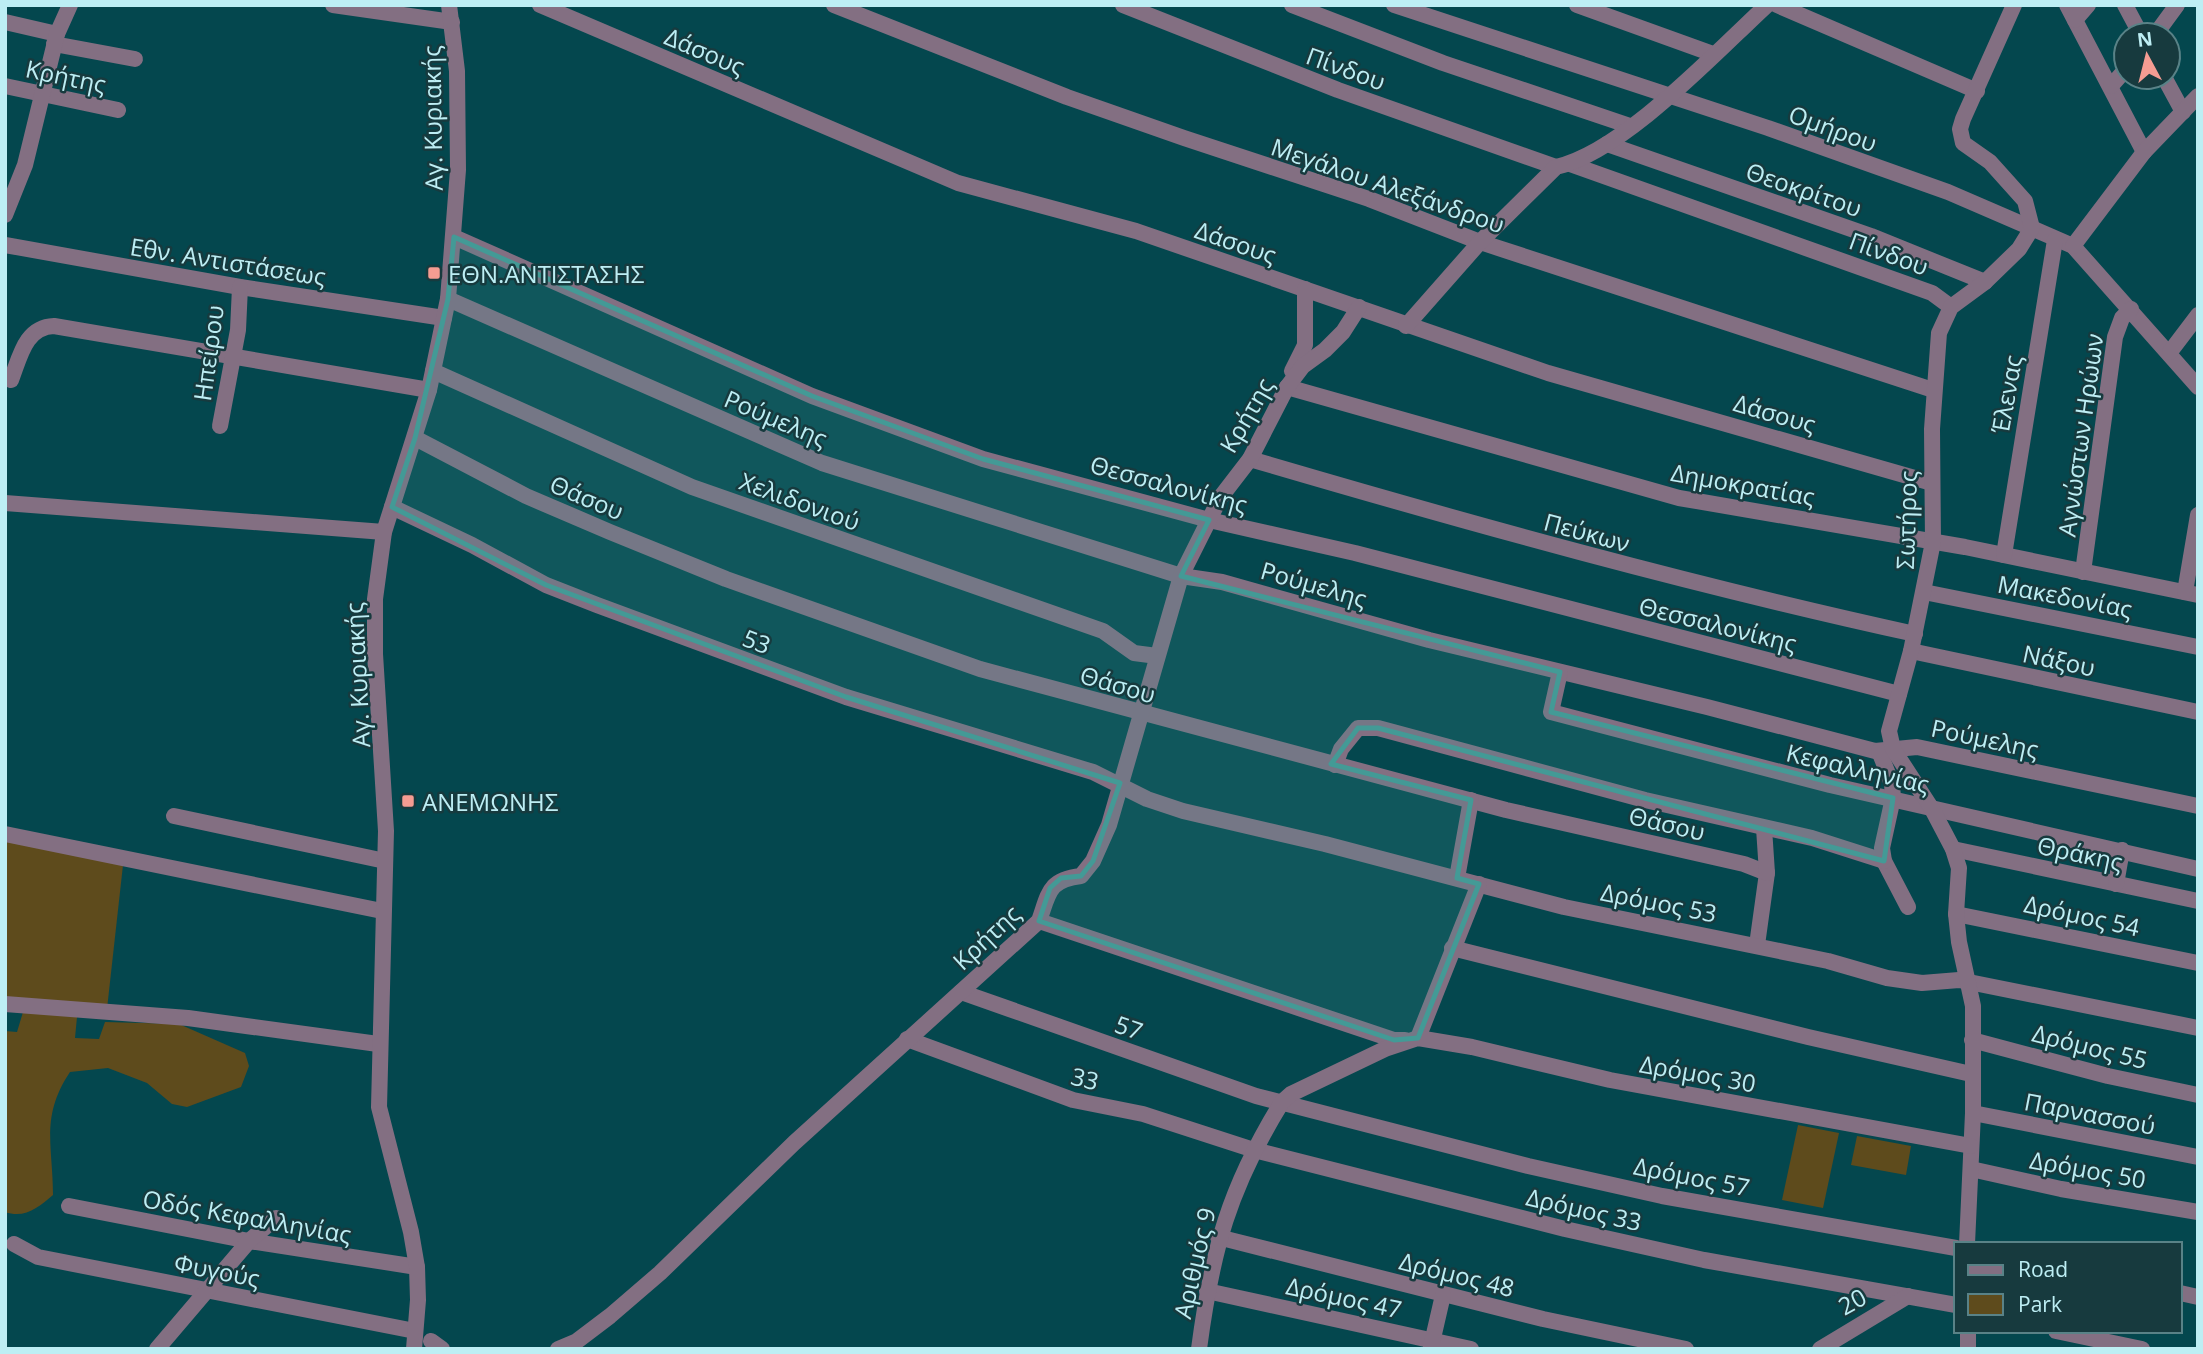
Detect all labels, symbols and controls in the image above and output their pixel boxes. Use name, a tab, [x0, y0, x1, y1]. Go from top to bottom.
street label: Δάσους	[660, 19, 750, 83]
north arrow	[2112, 21, 2182, 91]
text: N	[2136, 25, 2154, 53]
street label: Πίνδου	[1302, 38, 1390, 98]
street label: Αγ. Κυριακής	[414, 45, 450, 191]
street label: Κρήτης	[23, 51, 109, 101]
street label: Ομήρου	[1784, 97, 1882, 159]
street label: Μεγάλου Αλεξάνδρου	[1267, 130, 1509, 240]
street label: Θεοκρίτου	[1742, 154, 1866, 224]
street label: Δάσους	[1191, 213, 1281, 271]
street label: Πίνδου	[1845, 223, 1933, 283]
street label: Εθν. Αντιστάσεως	[128, 229, 328, 293]
place label: ΕΘΝ.ΑΝΤΙΣΤΑΣΗΣ	[448, 257, 645, 290]
marker: ΕΘΝ.ΑΝΤΙΣΤΑΣΗΣ	[426, 265, 442, 281]
street label: Ηπείρου	[185, 303, 231, 403]
street label: Αγνώστων Ηρώων	[2049, 331, 2111, 539]
street label: Έλενας	[1983, 352, 2029, 437]
street label: Κρήτης	[1211, 371, 1281, 459]
street label: Ρούμελης	[719, 382, 833, 454]
street label: Δάσους	[1730, 386, 1820, 440]
street label: Θεσσαλονίκης	[1087, 447, 1251, 521]
street label: Δημοκρατίας	[1669, 455, 1817, 513]
street label: Χελιδονιού	[735, 464, 865, 538]
street label: Θάσου	[545, 467, 629, 527]
street label: Σωτήρος	[1888, 470, 1924, 570]
street label: Πεύκων	[1540, 505, 1634, 559]
street label: Ρούμελης	[1257, 553, 1371, 615]
street label: Μακεδονίας	[1995, 567, 2135, 625]
street label: Θεσσαλονίκης	[1636, 588, 1800, 660]
street label: Αγ. Κυριακής	[337, 602, 377, 748]
street label: 53	[738, 621, 776, 661]
street label: Νάξου	[2020, 636, 2098, 684]
street label: Θάσου	[1076, 658, 1160, 710]
street label: Ρούμελης	[1928, 711, 2042, 765]
street label: Κεφαλληνίας	[1783, 736, 1933, 800]
place label: ΑΝΕΜΩΝΗΣ	[422, 785, 559, 818]
marker: ΑΝΕΜΩΝΗΣ	[400, 793, 416, 809]
street label: Θάσου	[1626, 798, 1708, 848]
street label: Θράκης	[2034, 828, 2126, 878]
street label: Δρόμος 53	[1598, 875, 1720, 929]
street label: Δρόμος 54	[2021, 887, 2143, 943]
street label: Κρήτης	[945, 897, 1027, 977]
street label: 57	[1111, 1007, 1147, 1047]
street label: Δρόμος 55	[2029, 1016, 2151, 1076]
street label: Δρόμος 30	[1637, 1047, 1759, 1099]
street label: 33	[1068, 1059, 1102, 1097]
street label: Παρνασσού	[2022, 1084, 2158, 1142]
street label: Δρόμος 50	[2027, 1143, 2149, 1195]
street label: Δρόμος 57	[1631, 1149, 1753, 1203]
street label: Δρόμος 33	[1523, 1180, 1645, 1238]
street label: Οδός Κεφαλληνίας	[140, 1181, 354, 1251]
street label: Αριθμός 9	[1165, 1204, 1223, 1322]
legend	[1954, 1242, 2182, 1333]
street label: Δρόμος 48	[1396, 1244, 1518, 1304]
street label: Φυγούς	[171, 1246, 263, 1294]
text: Road	[2018, 1255, 2068, 1283]
street label: Δρόμος 47	[1283, 1269, 1405, 1325]
street label: 20	[1832, 1280, 1872, 1322]
text: Park	[2018, 1290, 2062, 1318]

